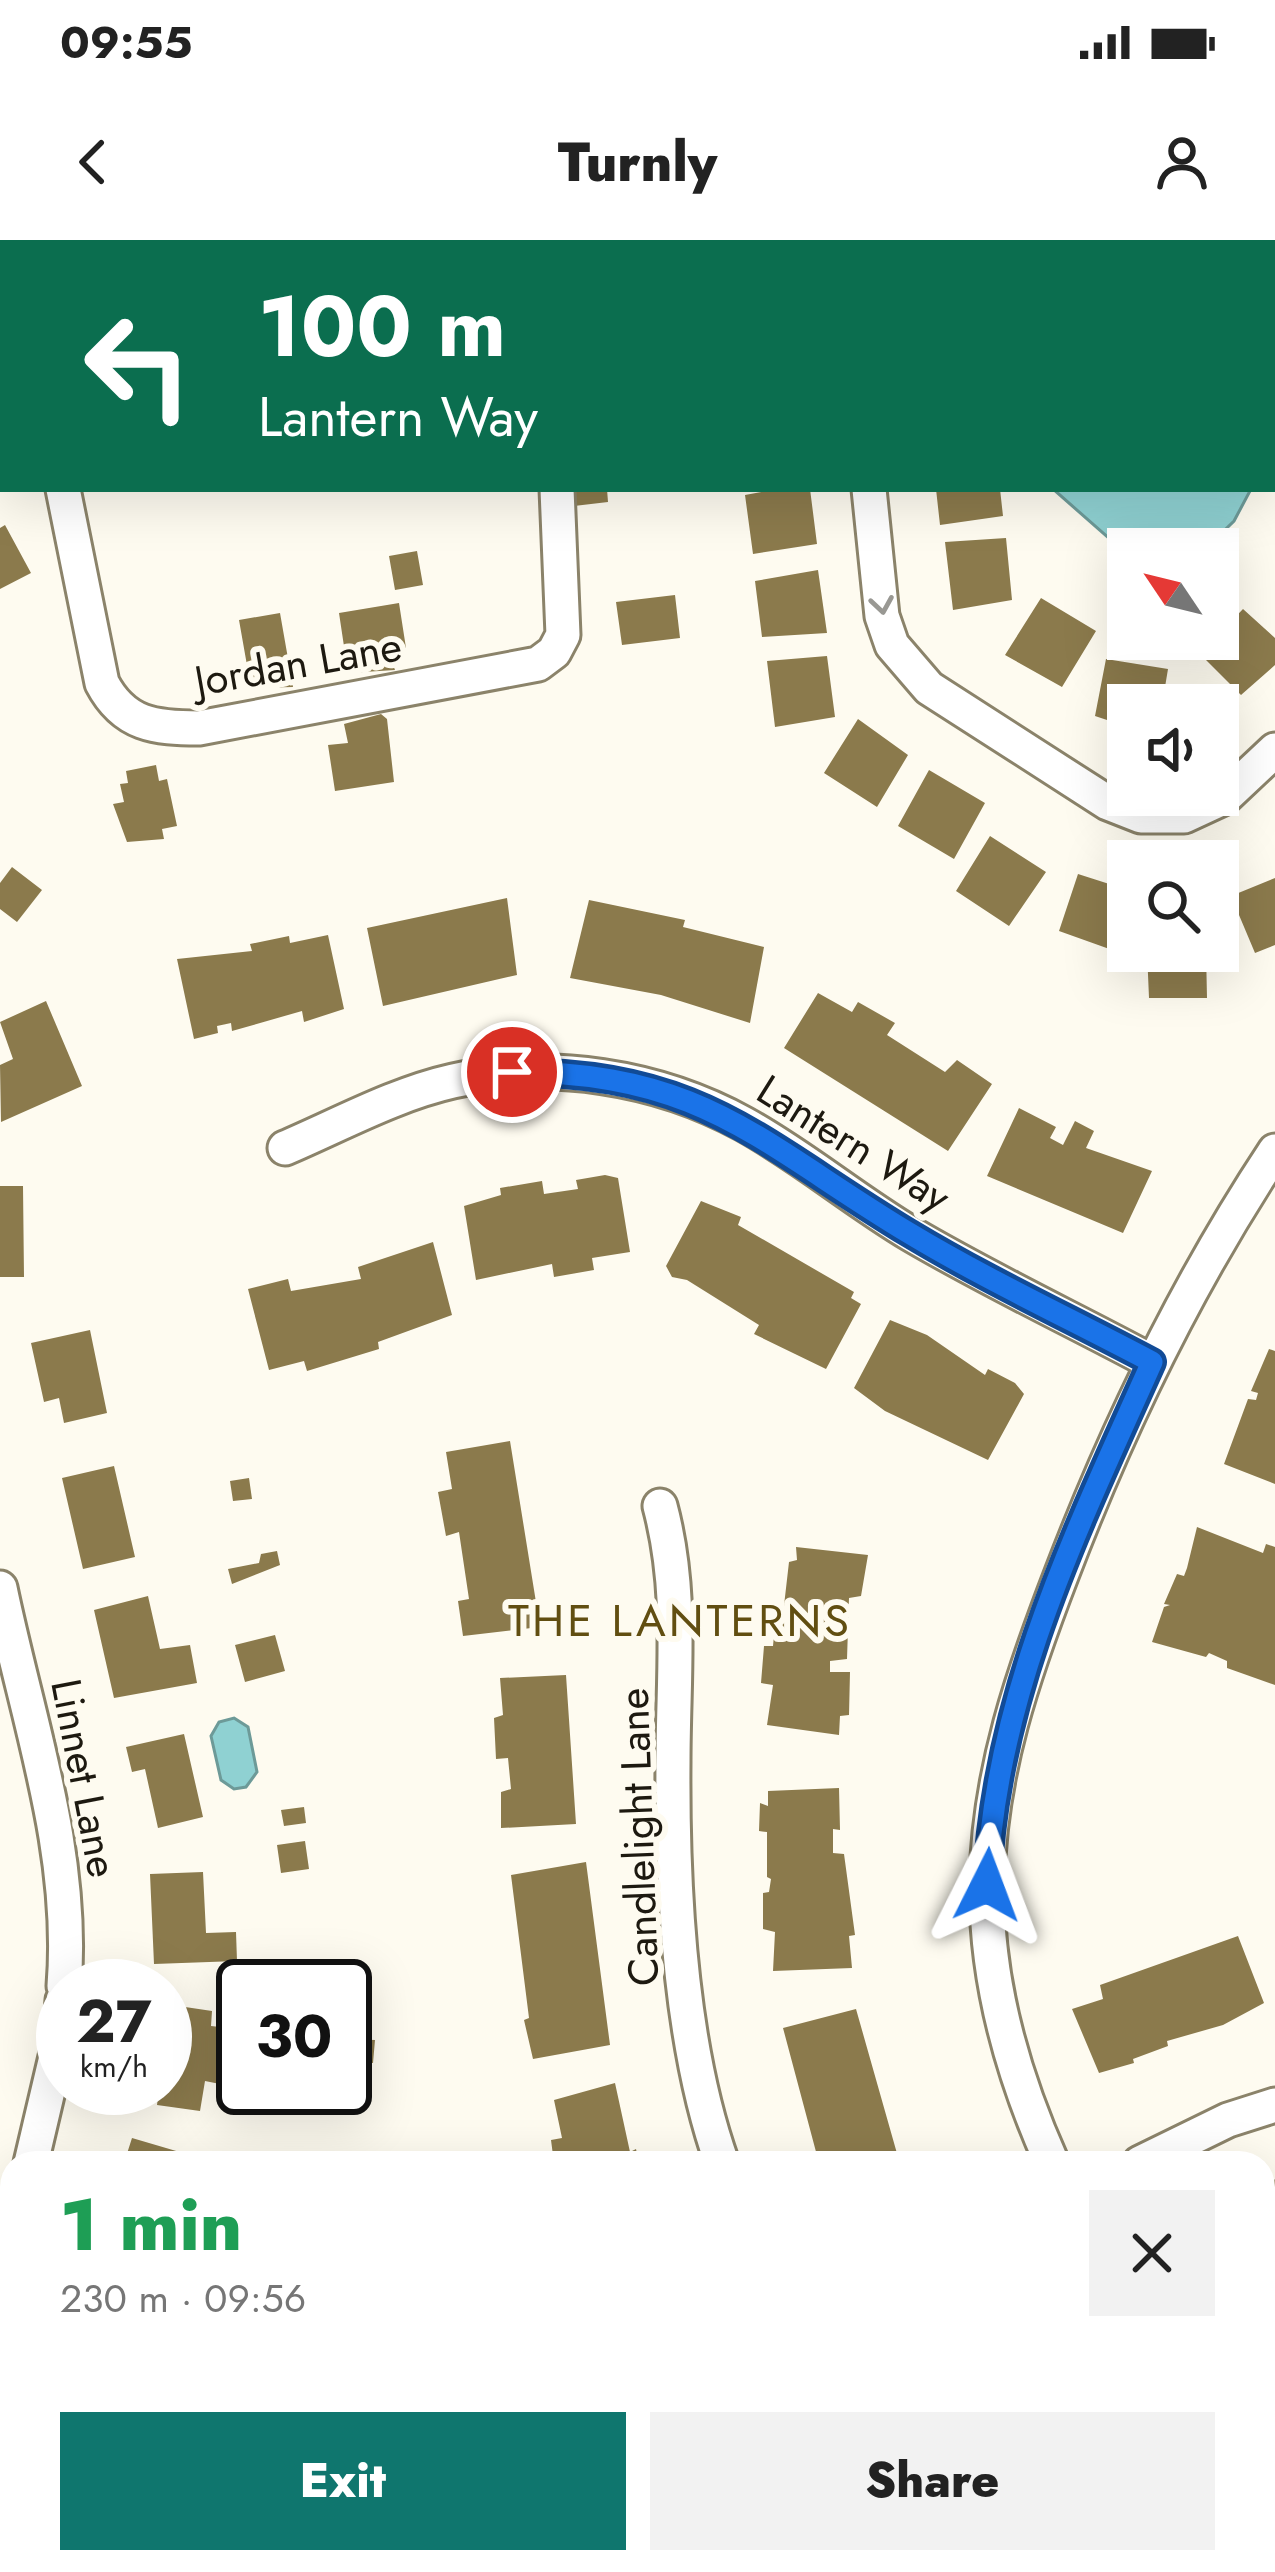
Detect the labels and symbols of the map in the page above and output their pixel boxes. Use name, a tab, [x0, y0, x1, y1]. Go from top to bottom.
north arrow	[1107, 528, 1239, 660]
one-way arrow	[868, 595, 894, 615]
street label: Jordan Lane	[185, 615, 406, 713]
pin	[461, 1021, 563, 1123]
street label: Lantern Way	[745, 1060, 963, 1227]
district label: THE LANTERNS	[508, 1588, 852, 1653]
street label: Linnet Lane	[35, 1674, 134, 1883]
street label: Candlelight Lane	[603, 1687, 674, 1987]
position arrow	[924, 1822, 1050, 1948]
speed limit sign: 30	[216, 1959, 372, 2115]

